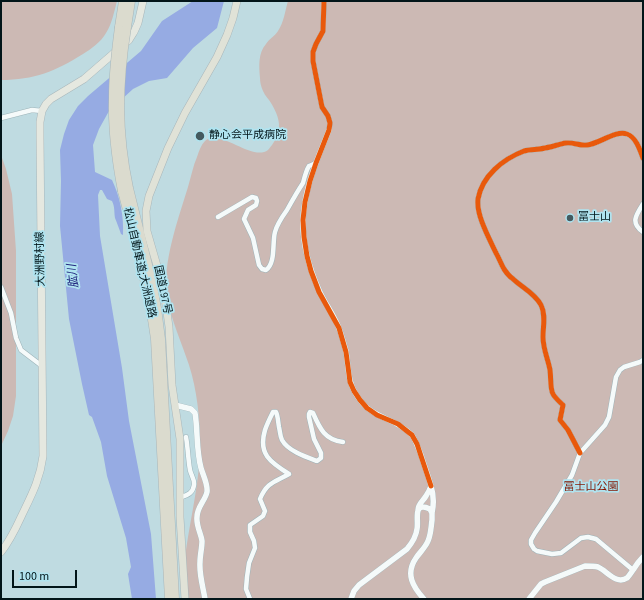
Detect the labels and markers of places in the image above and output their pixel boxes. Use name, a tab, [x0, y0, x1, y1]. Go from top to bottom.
place label: 静心会平成病院	[209, 129, 286, 143]
marker: 静心会平成病院	[194, 130, 206, 142]
place label: 冨士山	[578, 211, 611, 225]
marker: 冨士山	[565, 213, 575, 223]

